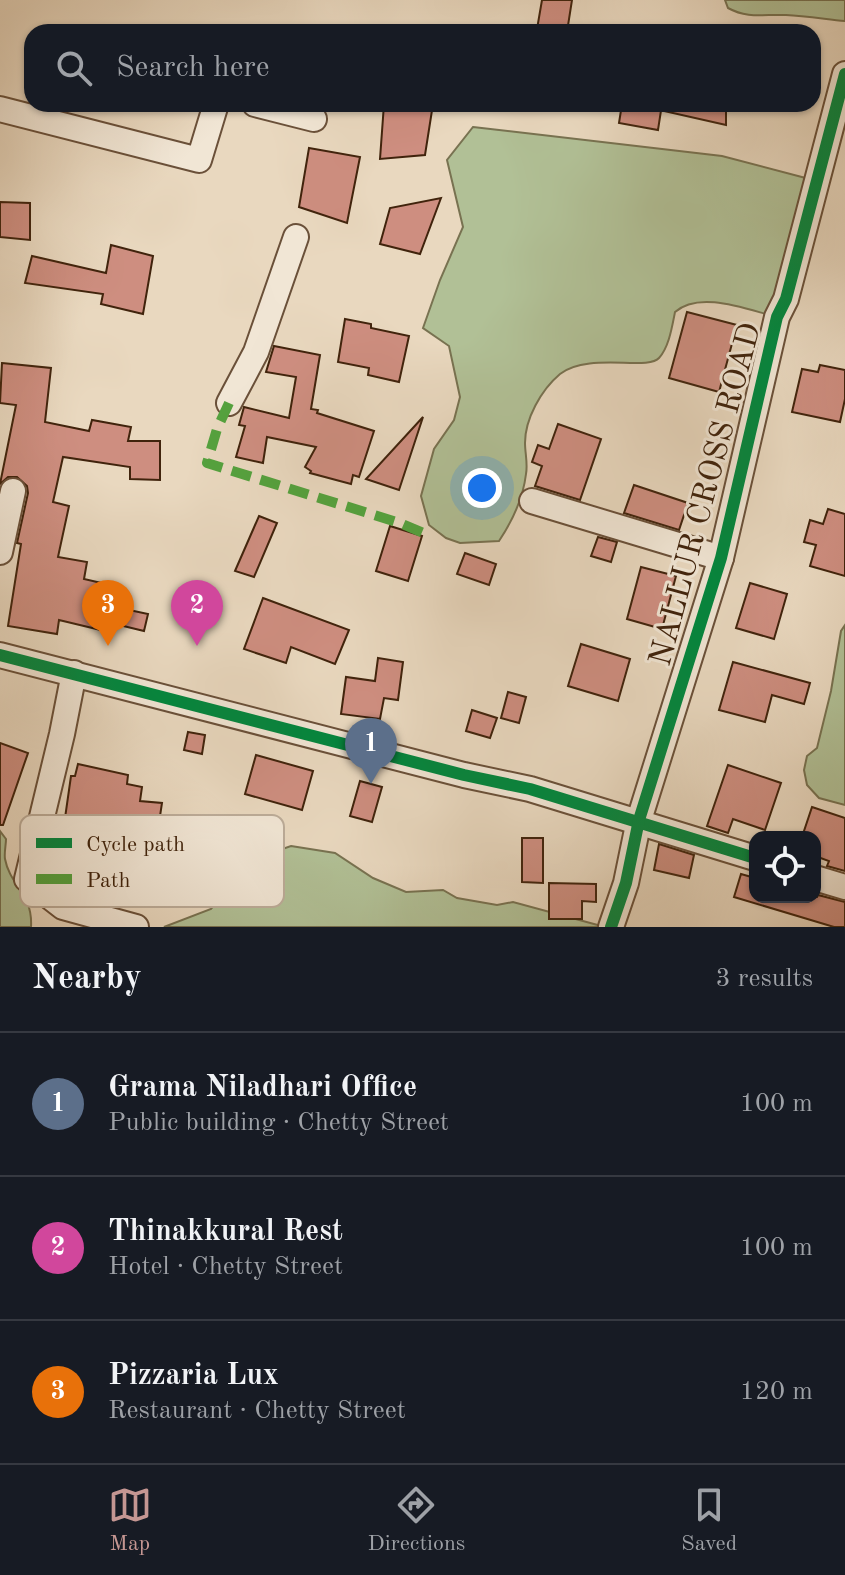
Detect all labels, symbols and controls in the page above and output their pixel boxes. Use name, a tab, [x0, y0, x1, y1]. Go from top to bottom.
search box	[24, 24, 821, 112]
icon: search	[52, 46, 96, 90]
text: Search here	[116, 53, 270, 83]
street label: NALLUR CROSS ROAD	[646, 320, 768, 670]
your location	[462, 468, 502, 508]
pin: 3	[82, 580, 134, 646]
pin: 2	[171, 580, 223, 646]
pin: 1	[345, 718, 397, 784]
legend	[20, 815, 284, 907]
map controls	[749, 831, 821, 903]
button: locate	[749, 831, 821, 903]
text: Cycle path	[86, 834, 185, 856]
text: Path	[86, 870, 131, 892]
text: Nearby	[32, 962, 142, 996]
text: 3 results	[715, 966, 813, 992]
text: Grama Niladhari Office	[108, 1073, 417, 1103]
text: 1	[50, 1091, 66, 1117]
text: 100 m	[740, 1091, 813, 1117]
text: Public building · Chetty Street	[108, 1110, 449, 1136]
text: Thinakkural Rest	[108, 1217, 343, 1247]
text: 2	[50, 1235, 66, 1261]
text: 100 m	[740, 1235, 813, 1261]
text: Hotel · Chetty Street	[108, 1254, 343, 1280]
text: Pizzaria Lux	[108, 1361, 279, 1391]
text: 3	[50, 1379, 66, 1405]
text: 120 m	[740, 1379, 813, 1405]
text: Restaurant · Chetty Street	[108, 1398, 406, 1424]
tab: Map	[108, 1483, 152, 1558]
tab: Directions	[368, 1483, 465, 1558]
tab: Saved	[681, 1483, 737, 1558]

